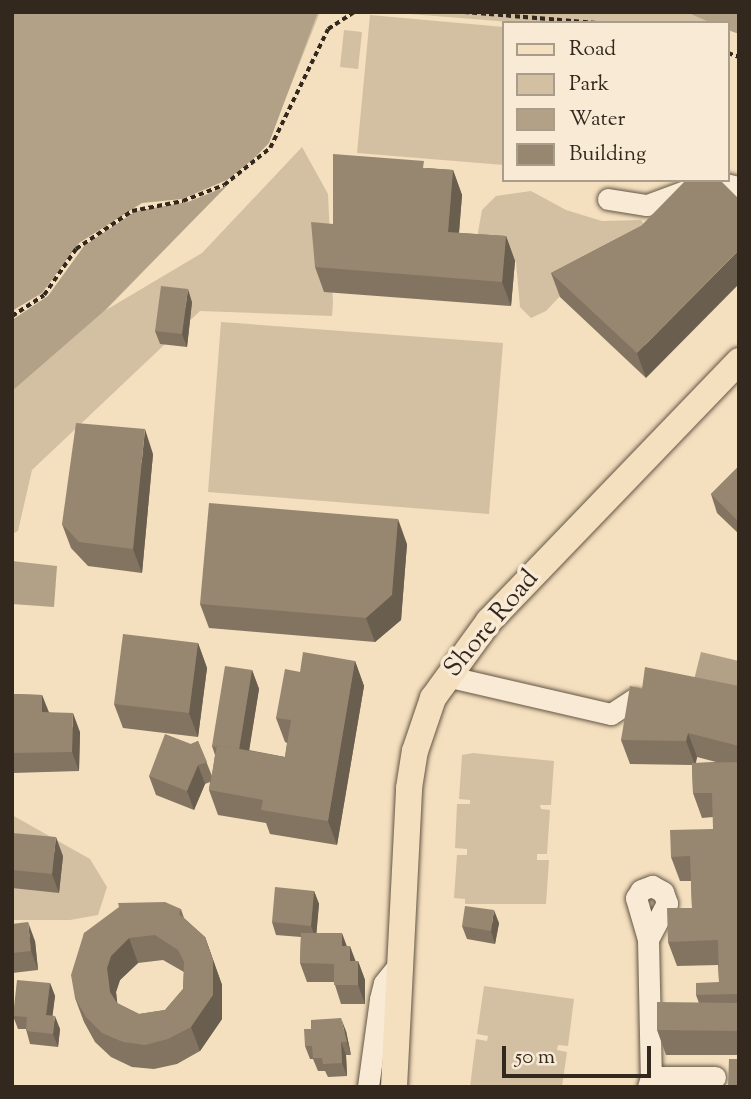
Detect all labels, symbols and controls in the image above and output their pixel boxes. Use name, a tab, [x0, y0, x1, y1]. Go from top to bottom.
legend	[503, 21, 730, 182]
text: Road	[569, 35, 616, 65]
text: Park	[569, 70, 609, 100]
text: Water	[569, 105, 625, 135]
text: Building	[569, 140, 646, 170]
street label: Shore Road	[438, 564, 546, 684]
scale bar	[506, 1032, 655, 1076]
text: 50 m	[515, 1043, 555, 1073]

